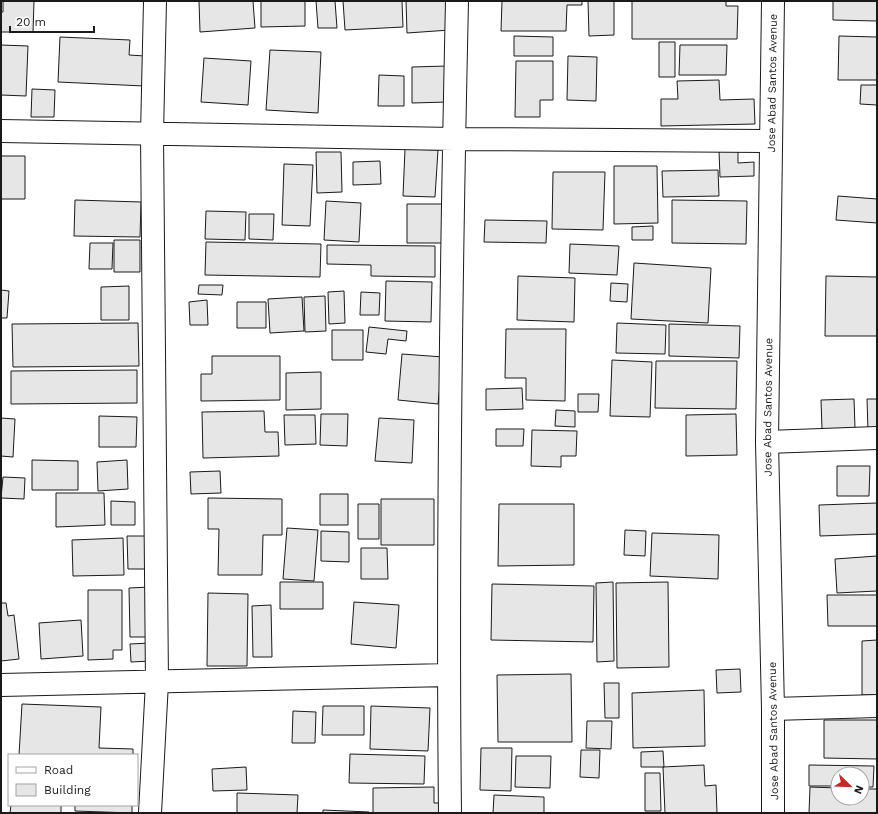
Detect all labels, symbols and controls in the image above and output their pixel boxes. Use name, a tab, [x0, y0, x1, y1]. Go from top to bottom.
scale bar	[10, 8, 94, 34]
street label: Jose Abad Santos Avenue	[765, 14, 780, 152]
text: 20 m	[16, 15, 46, 29]
street label: Jose Abad Santos Avenue	[761, 338, 775, 476]
street label: Jose Abad Santos Avenue	[766, 662, 781, 800]
legend	[8, 754, 138, 806]
text: Road	[44, 763, 73, 777]
north arrow	[830, 766, 870, 806]
text: Building	[44, 783, 91, 797]
text: N	[851, 783, 866, 796]

